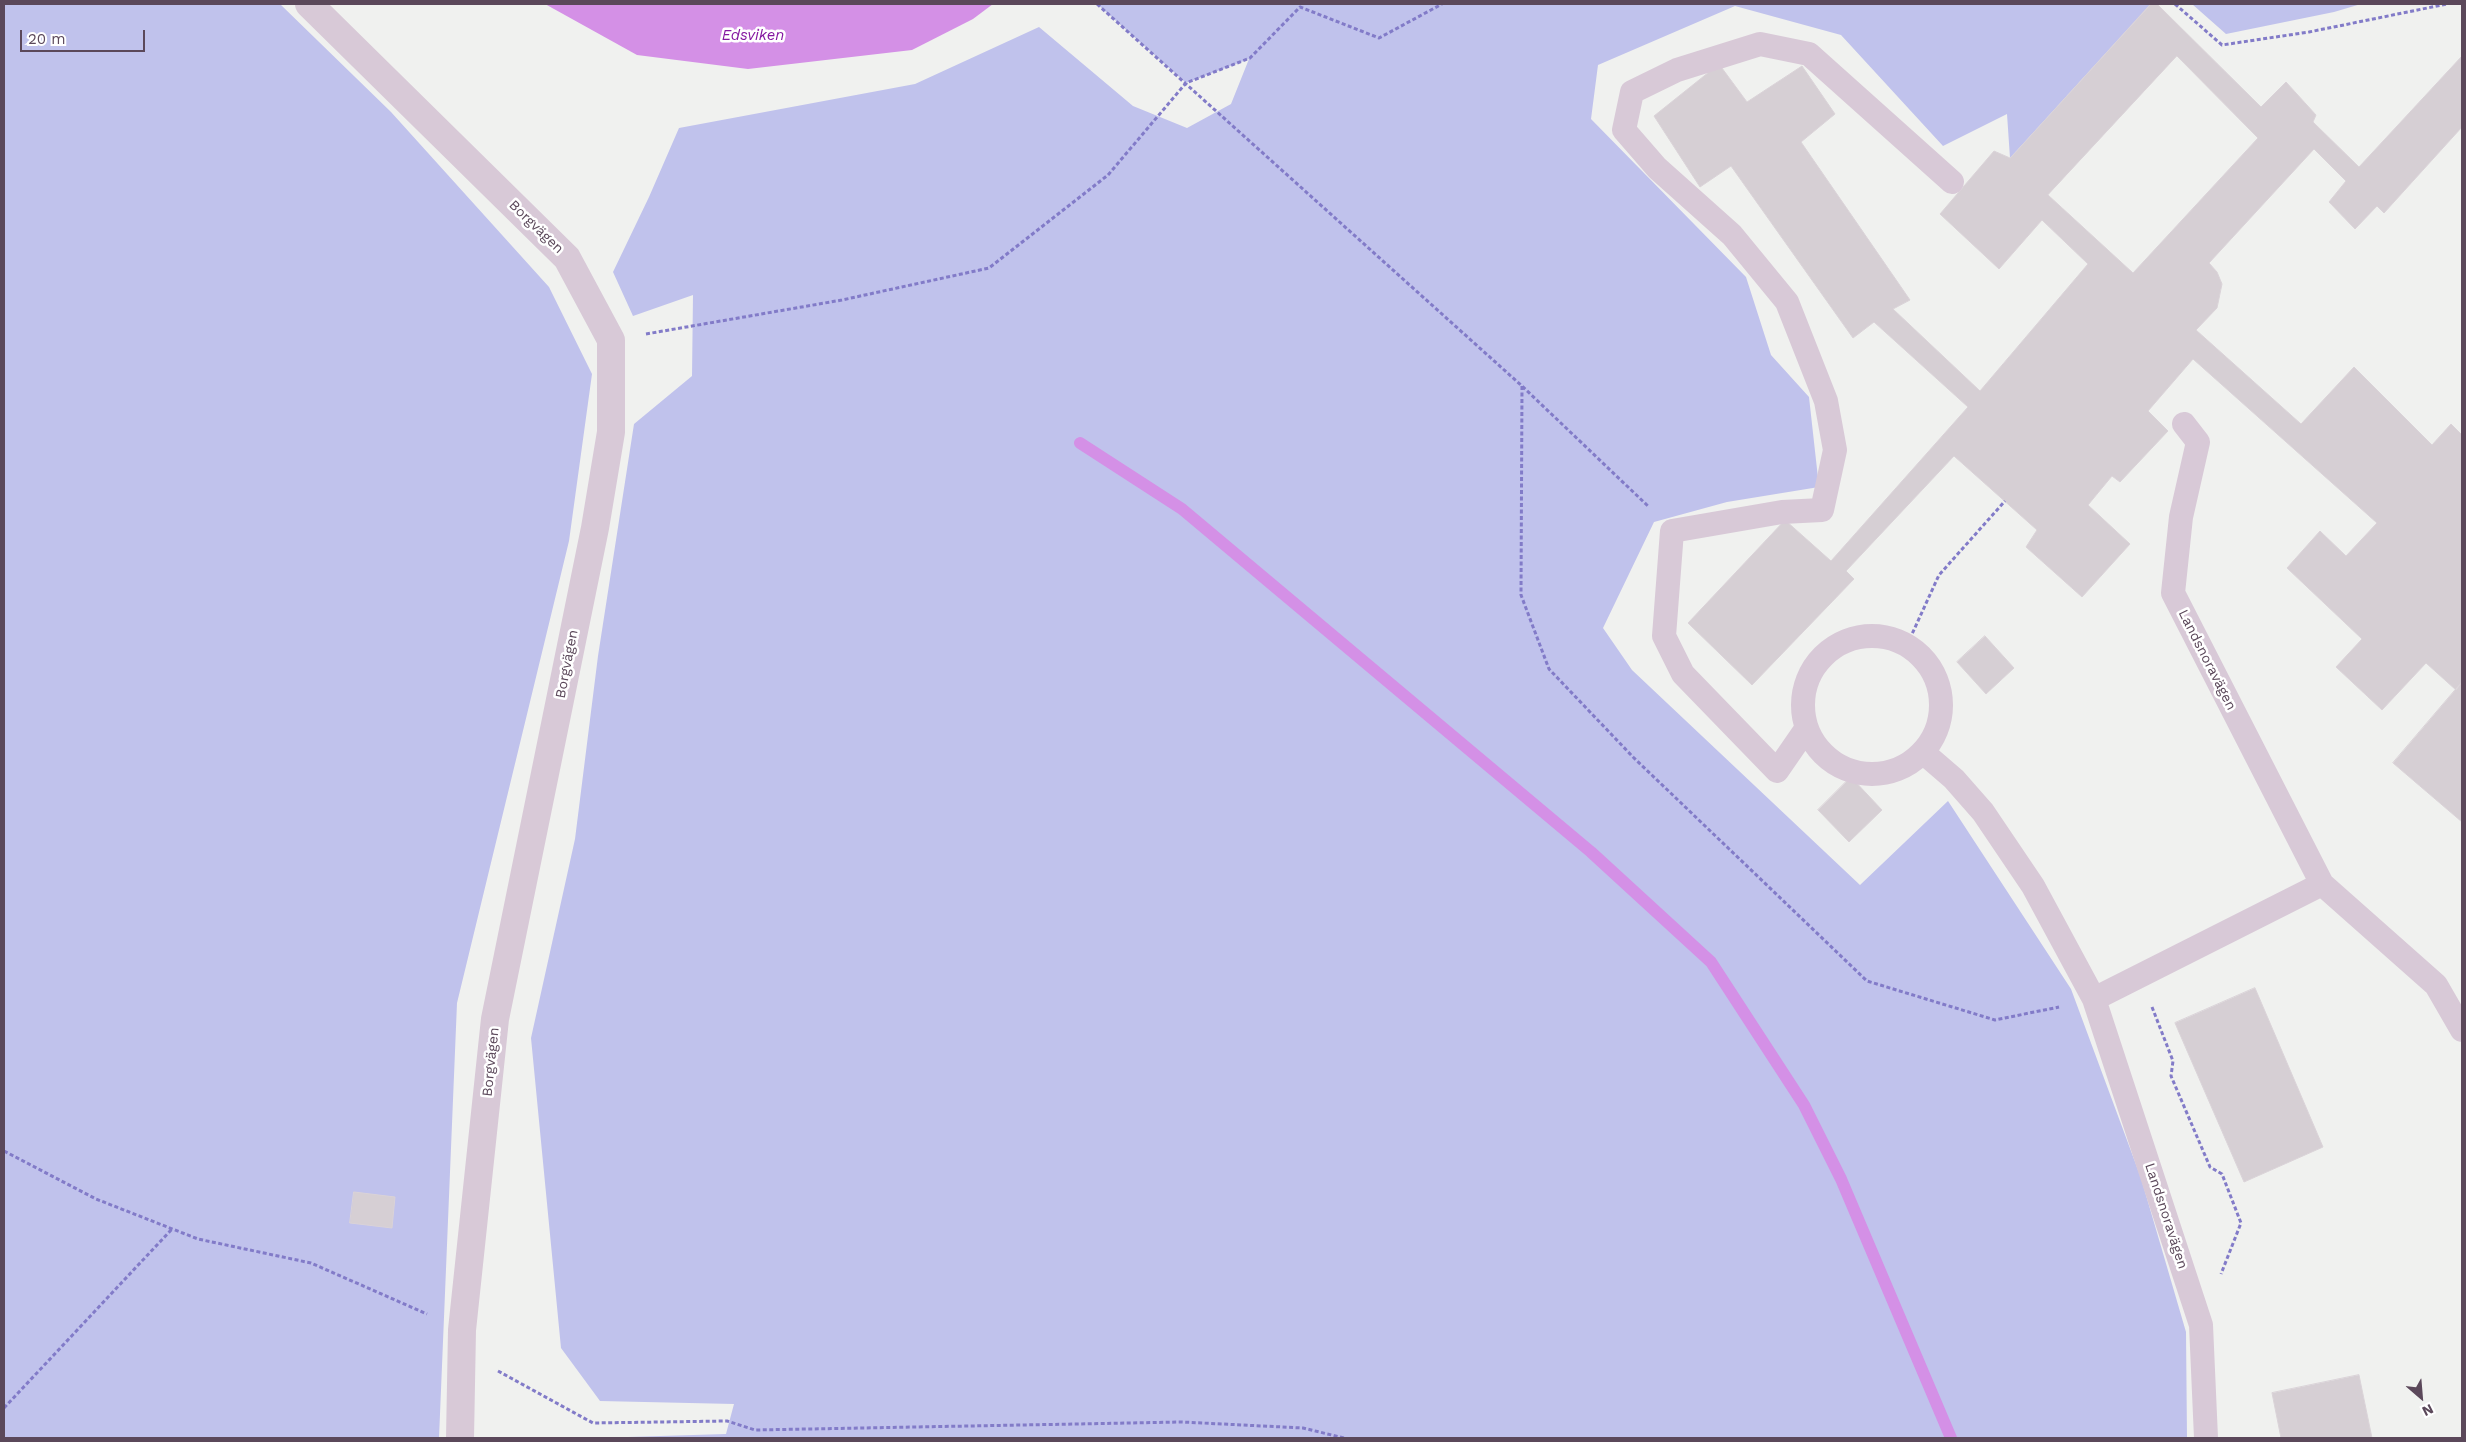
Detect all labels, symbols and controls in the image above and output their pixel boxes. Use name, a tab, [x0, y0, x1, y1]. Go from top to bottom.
scale bar	[22, 20, 148, 52]
water label: Edsviken	[722, 27, 784, 45]
text: 20 m	[28, 30, 66, 48]
street label: Borgvägen	[505, 197, 567, 257]
street label: Landsnoravägen	[2174, 607, 2240, 713]
street label: Borgvägen	[552, 628, 582, 700]
street label: Borgvägen	[479, 1027, 503, 1097]
street label: Landsnoravägen	[2141, 1161, 2191, 1271]
north arrow	[2396, 1372, 2446, 1422]
text: N	[2420, 1401, 2436, 1420]

